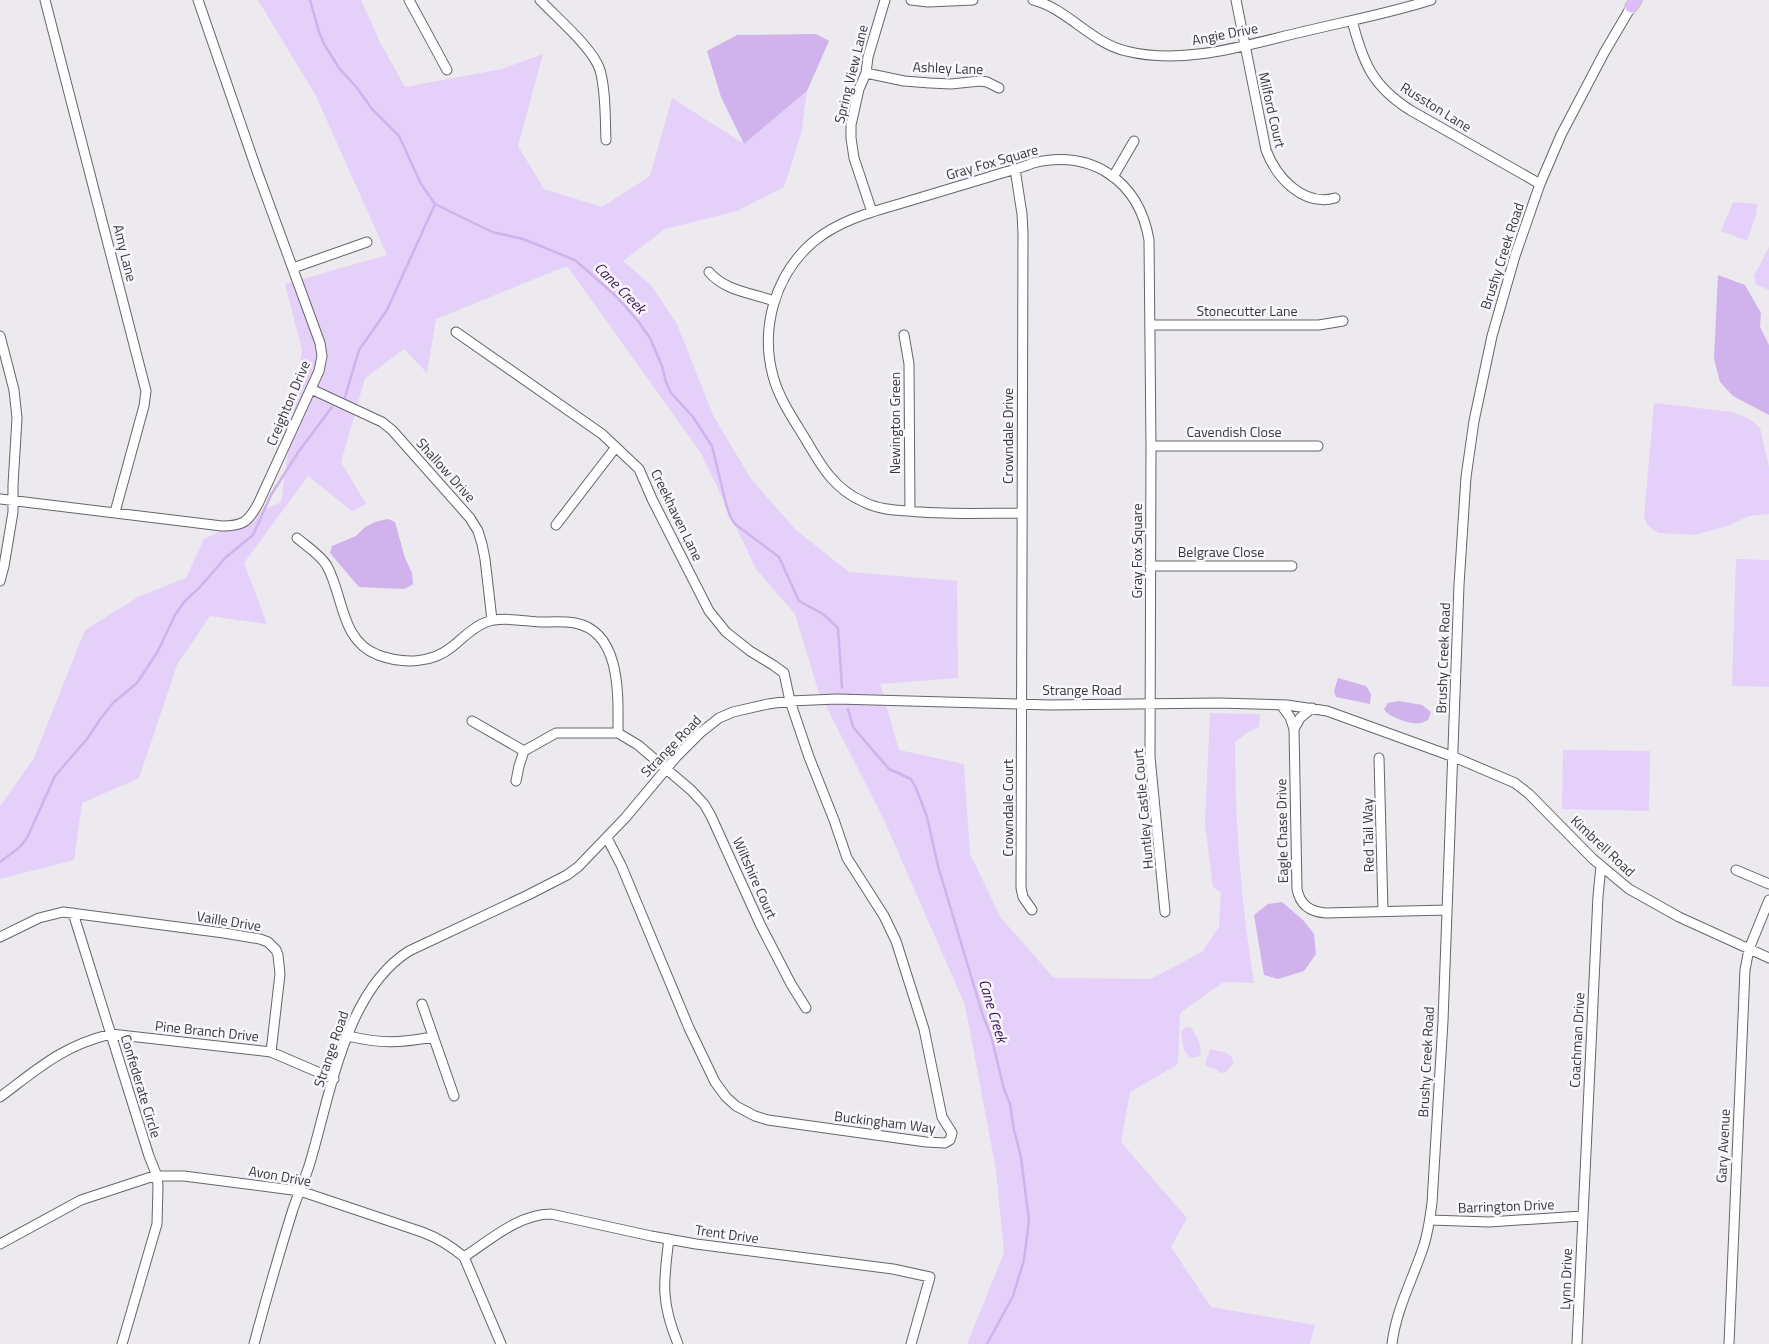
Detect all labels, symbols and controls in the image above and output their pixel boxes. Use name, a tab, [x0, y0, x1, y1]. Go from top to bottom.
street label: Angie Drive	[1190, 17, 1260, 50]
street label: Spring View Lane	[828, 22, 873, 125]
street label: Ashley Lane	[912, 56, 984, 79]
street label: Milford Court	[1254, 70, 1291, 150]
street label: Russton Lane	[1397, 76, 1476, 137]
street label: Gray Fox Square	[943, 138, 1040, 185]
street label: Brushy Creek Road	[1474, 200, 1529, 312]
street label: Amy Lane	[108, 222, 143, 284]
water label: Cane Creek	[589, 256, 653, 320]
street label: Stonecutter Lane	[1196, 300, 1298, 321]
street label: Creighton Drive	[260, 357, 315, 449]
street label: Newington Green	[884, 372, 905, 474]
street label: Crowndale Drive	[997, 388, 1018, 484]
street label: Cavendish Close	[1186, 421, 1282, 442]
street label: Shallow Drive	[412, 433, 481, 507]
street label: Creekhaven Lane	[646, 465, 709, 564]
street label: Gray Fox Square	[1126, 503, 1147, 599]
street label: Belgrave Close	[1178, 541, 1264, 562]
street label: Brushy Creek Road	[1430, 602, 1455, 714]
street label: Strange Road	[1042, 679, 1122, 700]
street label: Strange Road	[636, 710, 706, 782]
street label: Huntley Castle Court	[1127, 748, 1158, 870]
street label: Crowndale Court	[997, 759, 1018, 857]
street label: Eagle Chase Drive	[1270, 778, 1293, 884]
street label: Red Tail Way	[1356, 797, 1379, 872]
street label: Kimbrell Road	[1566, 810, 1640, 881]
street label: Wiltshire Court	[728, 833, 783, 922]
street label: Vaille Drive	[195, 905, 263, 936]
water label: Cane Creek	[973, 976, 1015, 1048]
street label: Coachman Drive	[1564, 992, 1589, 1088]
street label: Brushy Creek Road	[1412, 1006, 1439, 1118]
street label: Strange Road	[308, 1008, 353, 1090]
street label: Pine Branch Drive	[154, 1015, 260, 1046]
street label: Confederate Circle	[116, 1032, 167, 1140]
street label: Buckingham Way	[833, 1105, 937, 1138]
street label: Gary Avenue	[1710, 1108, 1735, 1184]
street label: Avon Drive	[247, 1160, 313, 1191]
street label: Barrington Drive	[1457, 1193, 1555, 1218]
street label: Trent Drive	[694, 1219, 760, 1248]
street label: Lynn Drive	[1554, 1248, 1577, 1310]

